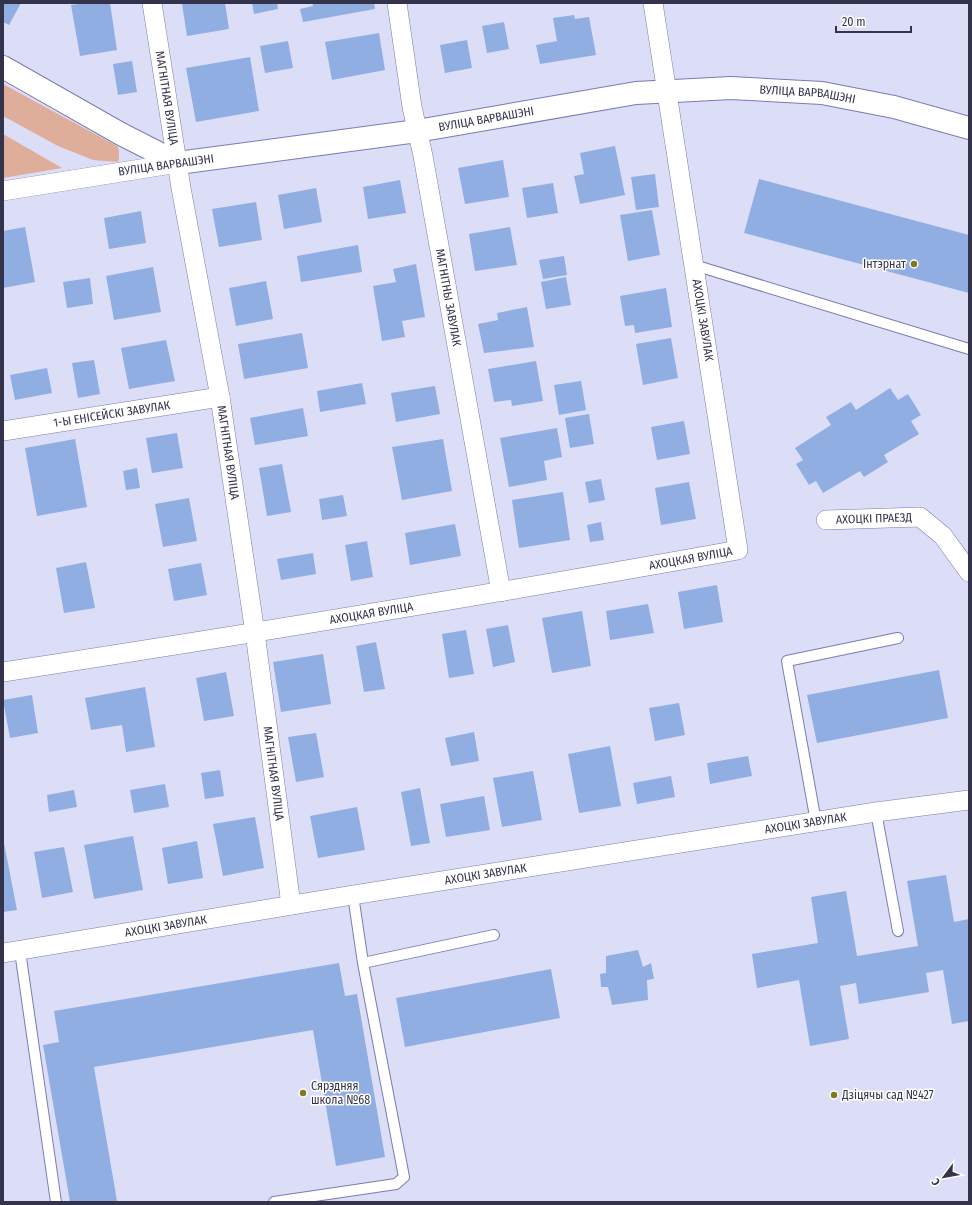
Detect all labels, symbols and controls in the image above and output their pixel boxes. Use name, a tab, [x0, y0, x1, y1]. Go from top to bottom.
scale bar	[836, 8, 911, 34]
text: 20 m	[842, 15, 866, 29]
street label: МАГНІТНАЯ ВУЛІЦА	[153, 50, 181, 147]
street label: ВУЛІЦА ВАРВАШЭНІ	[759, 83, 857, 106]
street label: ВУЛІЦА ВАРВАШЭНІ	[437, 104, 535, 134]
street label: ВУЛІЦА ВАРВАШЭНІ	[117, 151, 215, 179]
street label: МАГНІТНЫ ЗАВУЛАК	[433, 247, 464, 348]
place label: Інтэрнат	[863, 257, 906, 271]
marker: Інтэрнат	[909, 259, 919, 269]
street label: АХОЦКІ ЗАВУЛАК	[690, 278, 716, 363]
street label: 1-Ы ЕНІСЕЙСКІ ЗАВУЛАК	[52, 398, 172, 430]
street label: МАГНІТНАЯ ВУЛІЦА	[214, 404, 242, 501]
street label: АХОЦКІ ПРАЕЗД	[836, 510, 913, 527]
street label: АХОЦКАЯ ВУЛІЦА	[648, 544, 734, 573]
street label: АХОЦКАЯ ВУЛІЦА	[328, 599, 415, 627]
street label: МАГНІТНАЯ ВУЛІЦА	[260, 725, 287, 822]
street label: АХОЦКІ ЗАВУЛАК	[764, 810, 848, 837]
street label: АХОЦКІ ЗАВУЛАК	[444, 860, 528, 887]
street label: АХОЦКІ ЗАВУЛАК	[124, 912, 208, 940]
place label: Сярэдняя школа №68	[311, 1079, 370, 1107]
marker: Сярэдняя школа №68	[298, 1088, 308, 1098]
place label: Дзіцячы сад №427	[841, 1088, 934, 1102]
marker: Дзіцячы сад №427	[829, 1090, 839, 1100]
north arrow	[924, 1157, 964, 1197]
text: С	[929, 1176, 943, 1188]

